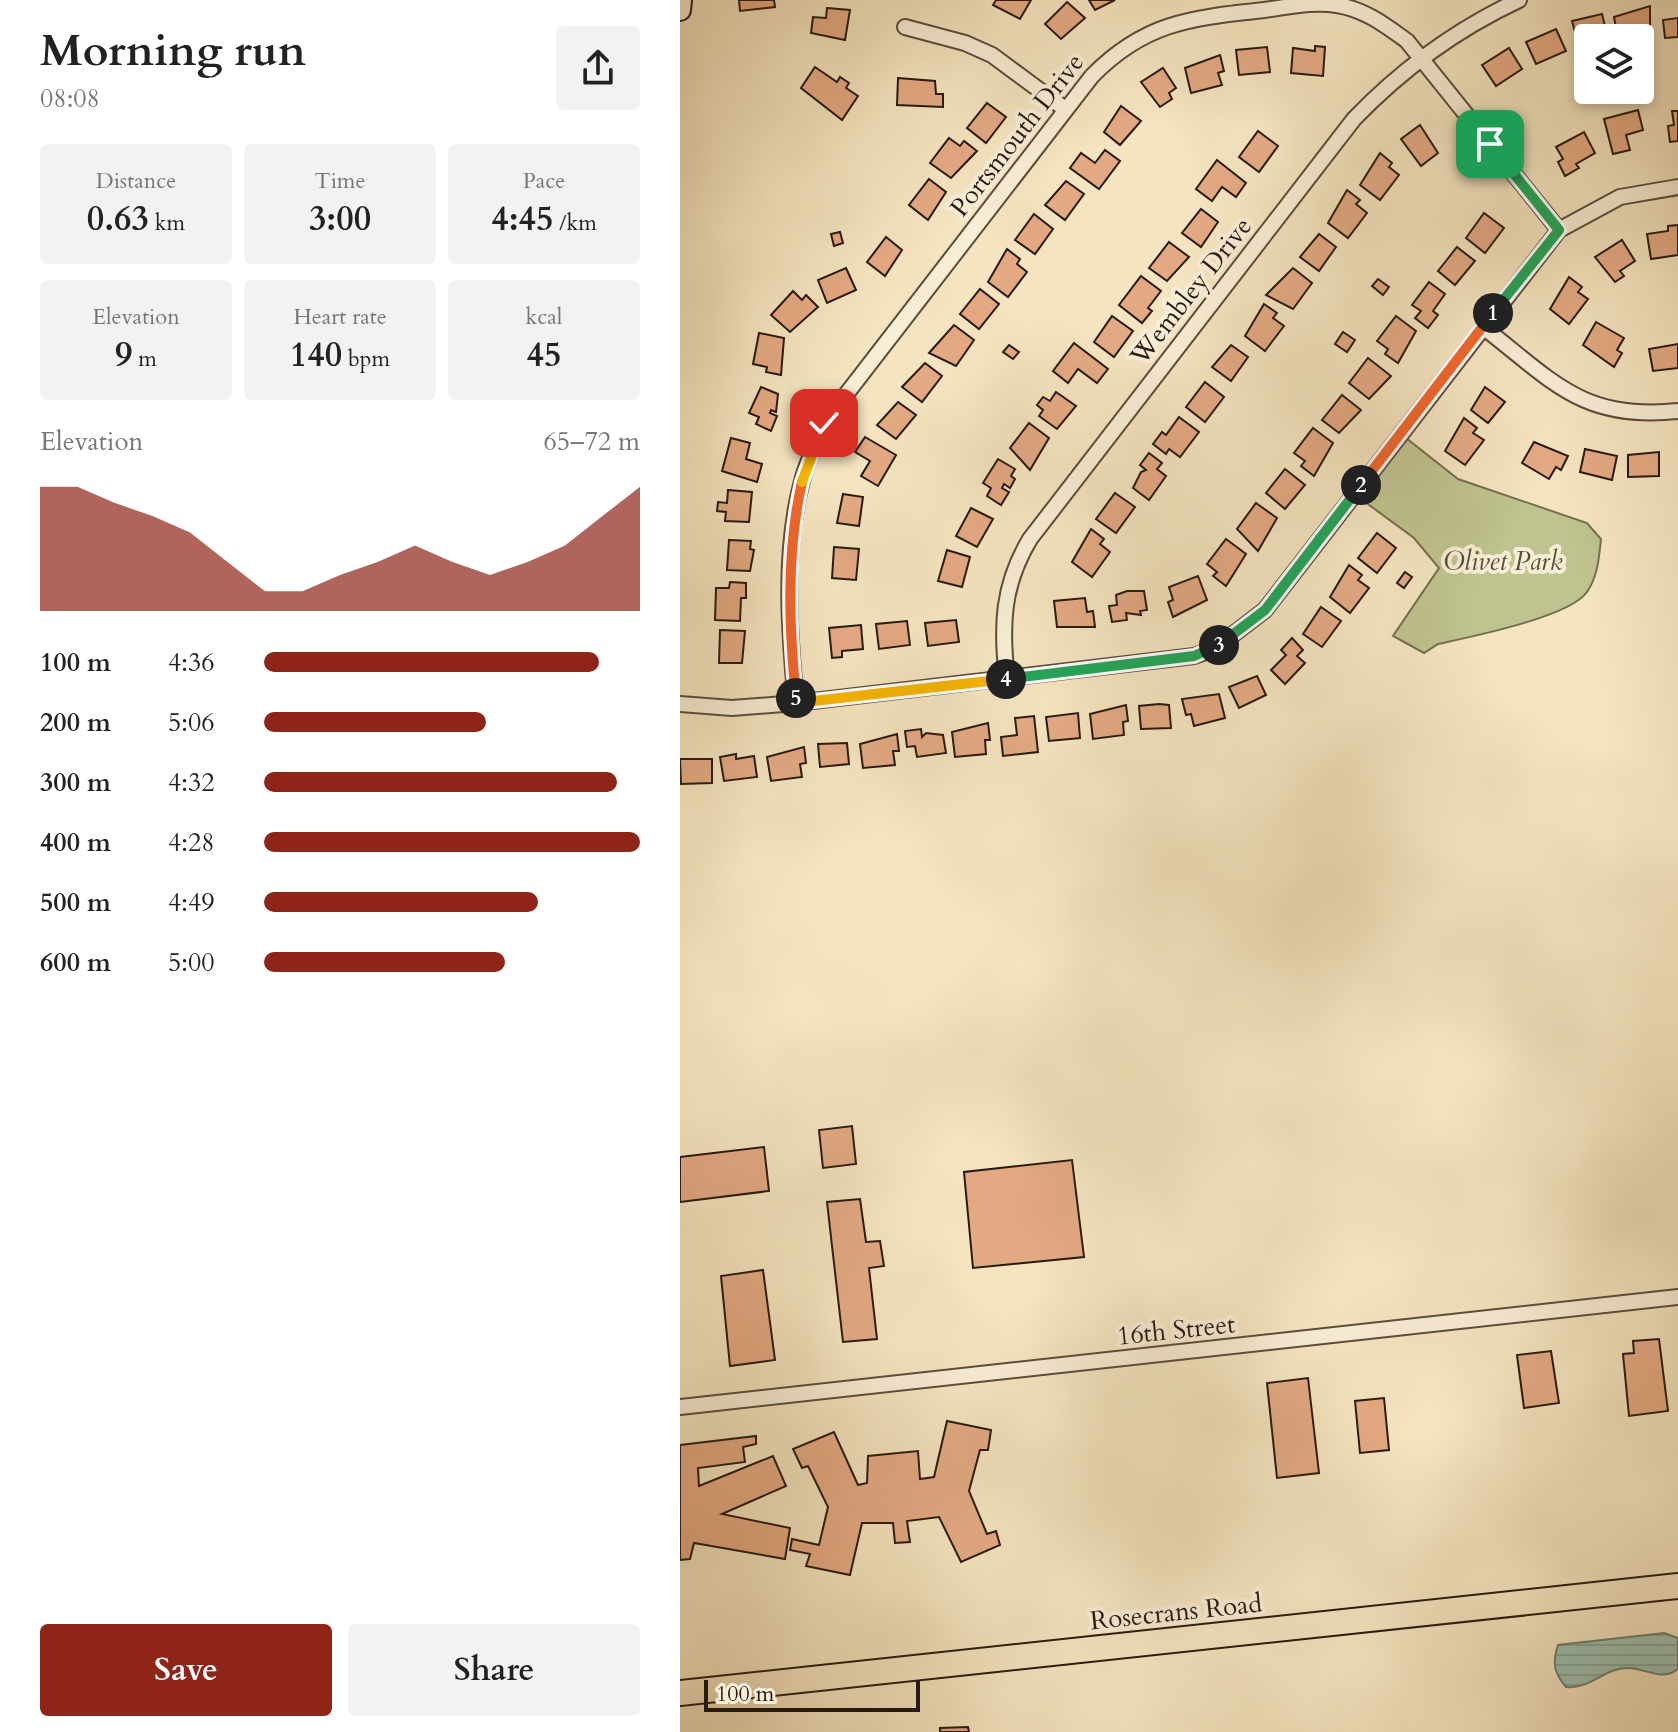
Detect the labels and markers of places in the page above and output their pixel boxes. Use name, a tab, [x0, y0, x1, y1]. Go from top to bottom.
pin	[1456, 110, 1524, 178]
pin: 1	[1473, 293, 1513, 333]
pin	[790, 389, 858, 457]
pin: 2	[1341, 465, 1381, 505]
pin: 3	[1199, 625, 1239, 665]
pin: 4	[986, 659, 1026, 699]
pin: 5	[776, 678, 816, 718]

